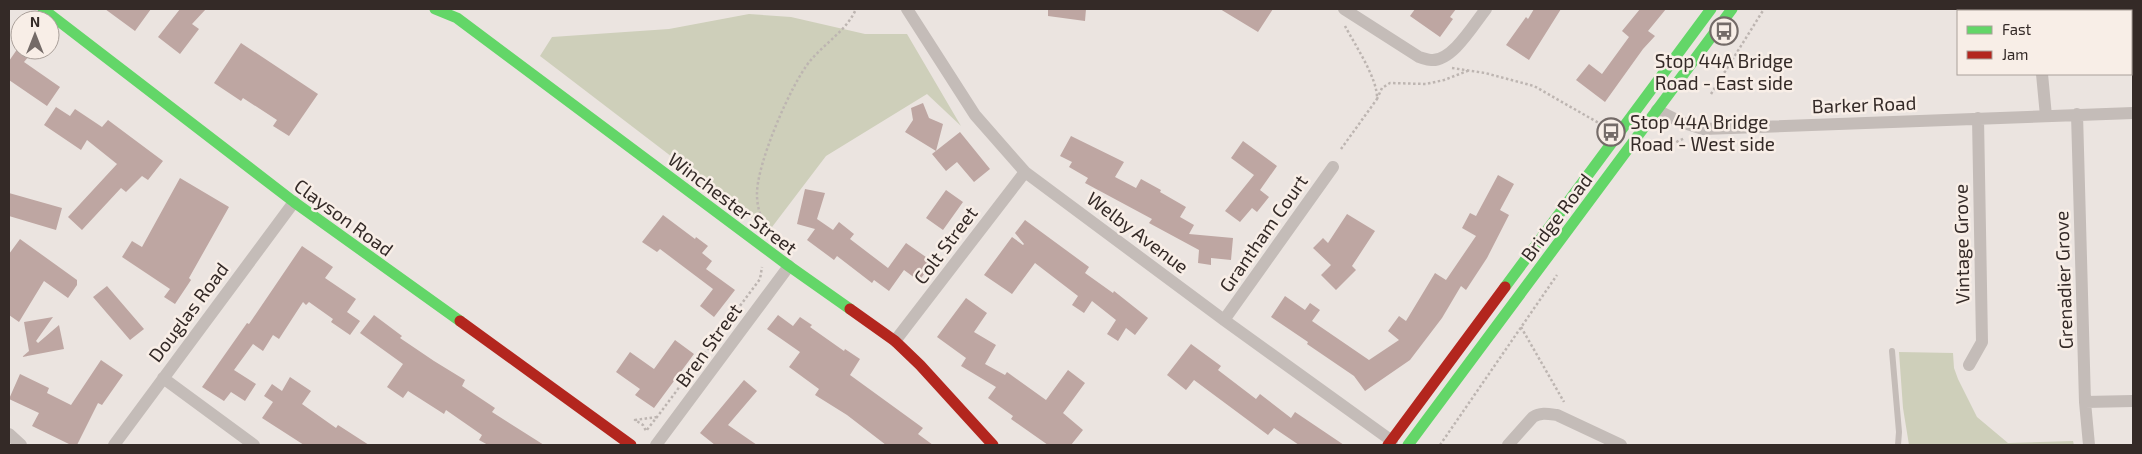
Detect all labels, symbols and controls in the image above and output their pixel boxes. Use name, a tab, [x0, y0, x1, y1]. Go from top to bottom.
north arrow	[10, 10, 60, 60]
legend	[1957, 10, 2132, 75]
text: N	[30, 13, 40, 30]
bus stop icon: Stop 44A Bridge Road - East side	[1709, 16, 1739, 46]
text: Fast	[2002, 20, 2032, 38]
text: Jam	[2002, 45, 2028, 63]
place label: Stop 44A Bridge Road - East side	[1655, 49, 1793, 94]
street label: Barker Road	[1811, 91, 1917, 117]
place label: Stop 44A Bridge Road - West side	[1630, 110, 1775, 155]
bus stop icon: Stop 44A Bridge Road - West side	[1596, 117, 1626, 147]
street label: Winchester Street	[664, 147, 802, 259]
street label: Bridge Road	[1516, 169, 1596, 265]
street label: Grantham Court	[1214, 170, 1312, 296]
street label: Clayson Road	[290, 173, 398, 261]
street label: Vintage Grove	[1948, 184, 1974, 304]
street label: Welby Avenue	[1083, 186, 1193, 278]
street label: Colt Street	[908, 202, 982, 288]
street label: Grenadier Grove	[2049, 210, 2077, 350]
street label: Douglas Road	[143, 258, 233, 366]
street label: Bren Street	[670, 299, 746, 391]

